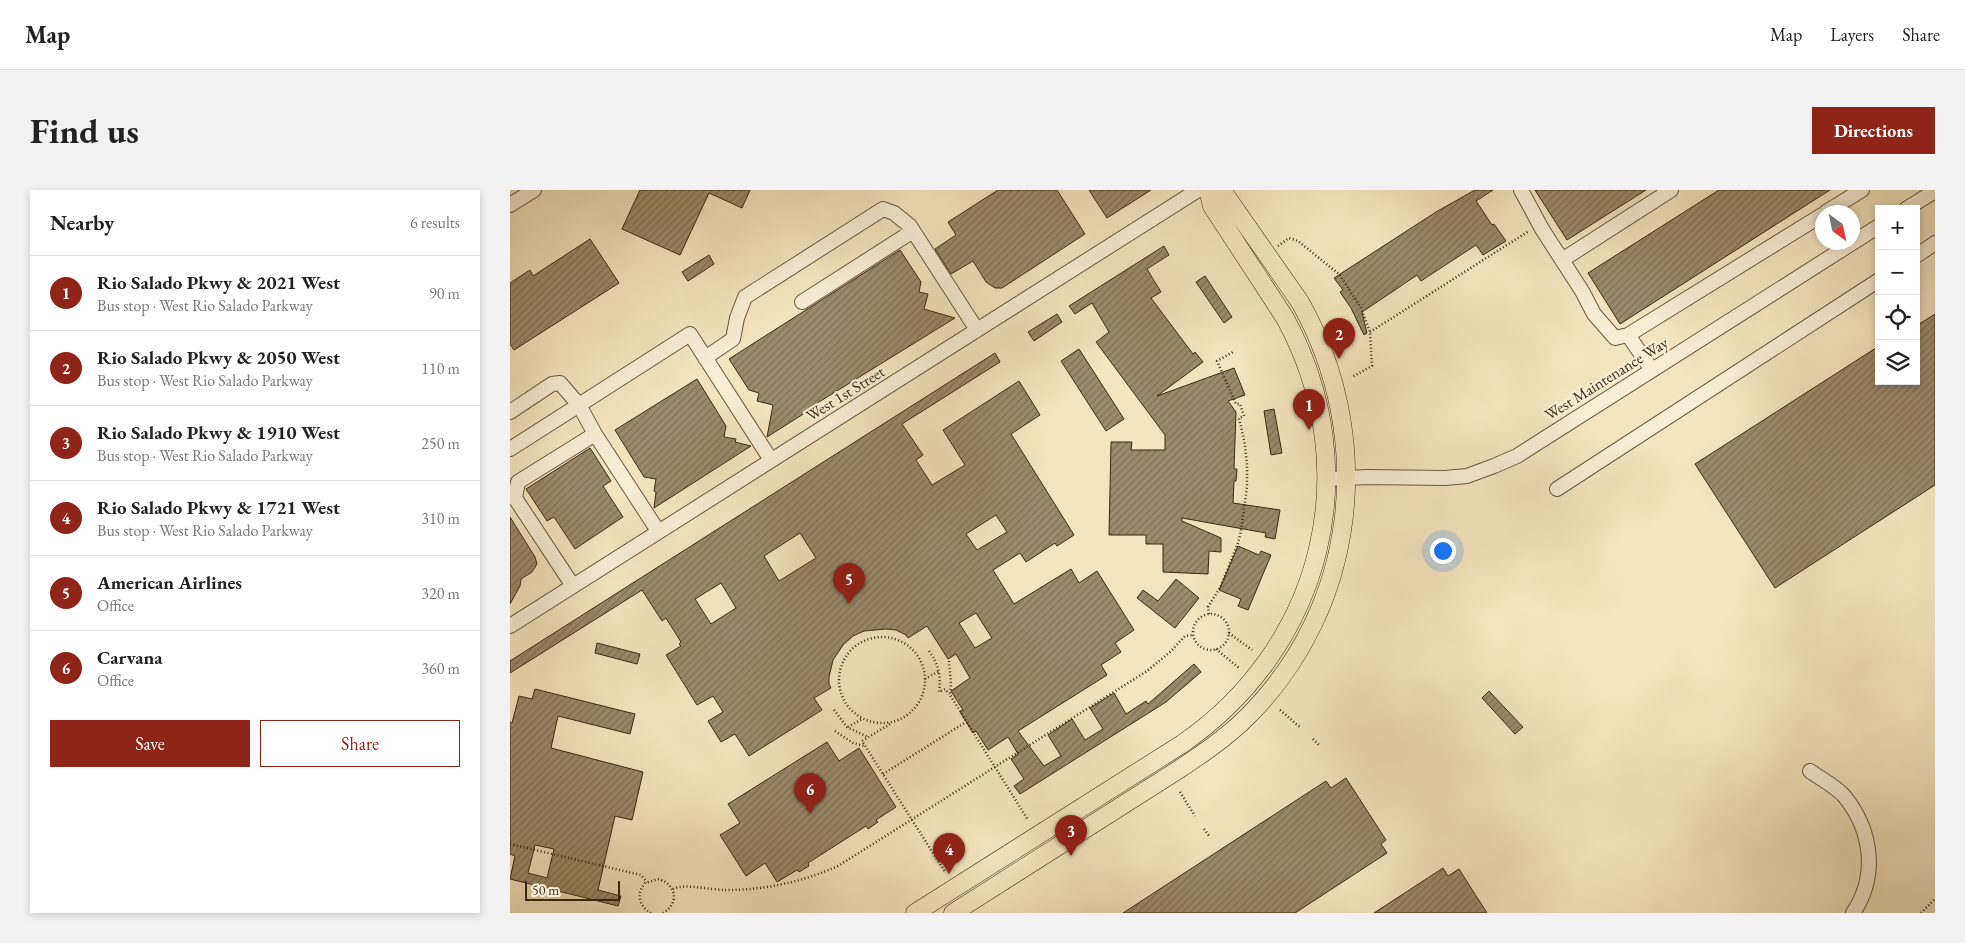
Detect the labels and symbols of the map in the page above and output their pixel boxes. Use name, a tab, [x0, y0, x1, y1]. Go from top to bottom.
north arrow	[1815, 205, 1860, 250]
pin: 2	[1323, 318, 1355, 359]
street label: West Maintenance Way	[1540, 331, 1673, 425]
street label: West 1st Street	[802, 361, 889, 426]
pin: 1	[1293, 389, 1325, 430]
your location	[1430, 538, 1456, 564]
pin: 5	[833, 563, 865, 604]
pin: 6	[794, 773, 826, 814]
pin: 3	[1055, 815, 1087, 856]
pin: 4	[933, 833, 965, 874]
scale bar	[525, 878, 620, 901]

